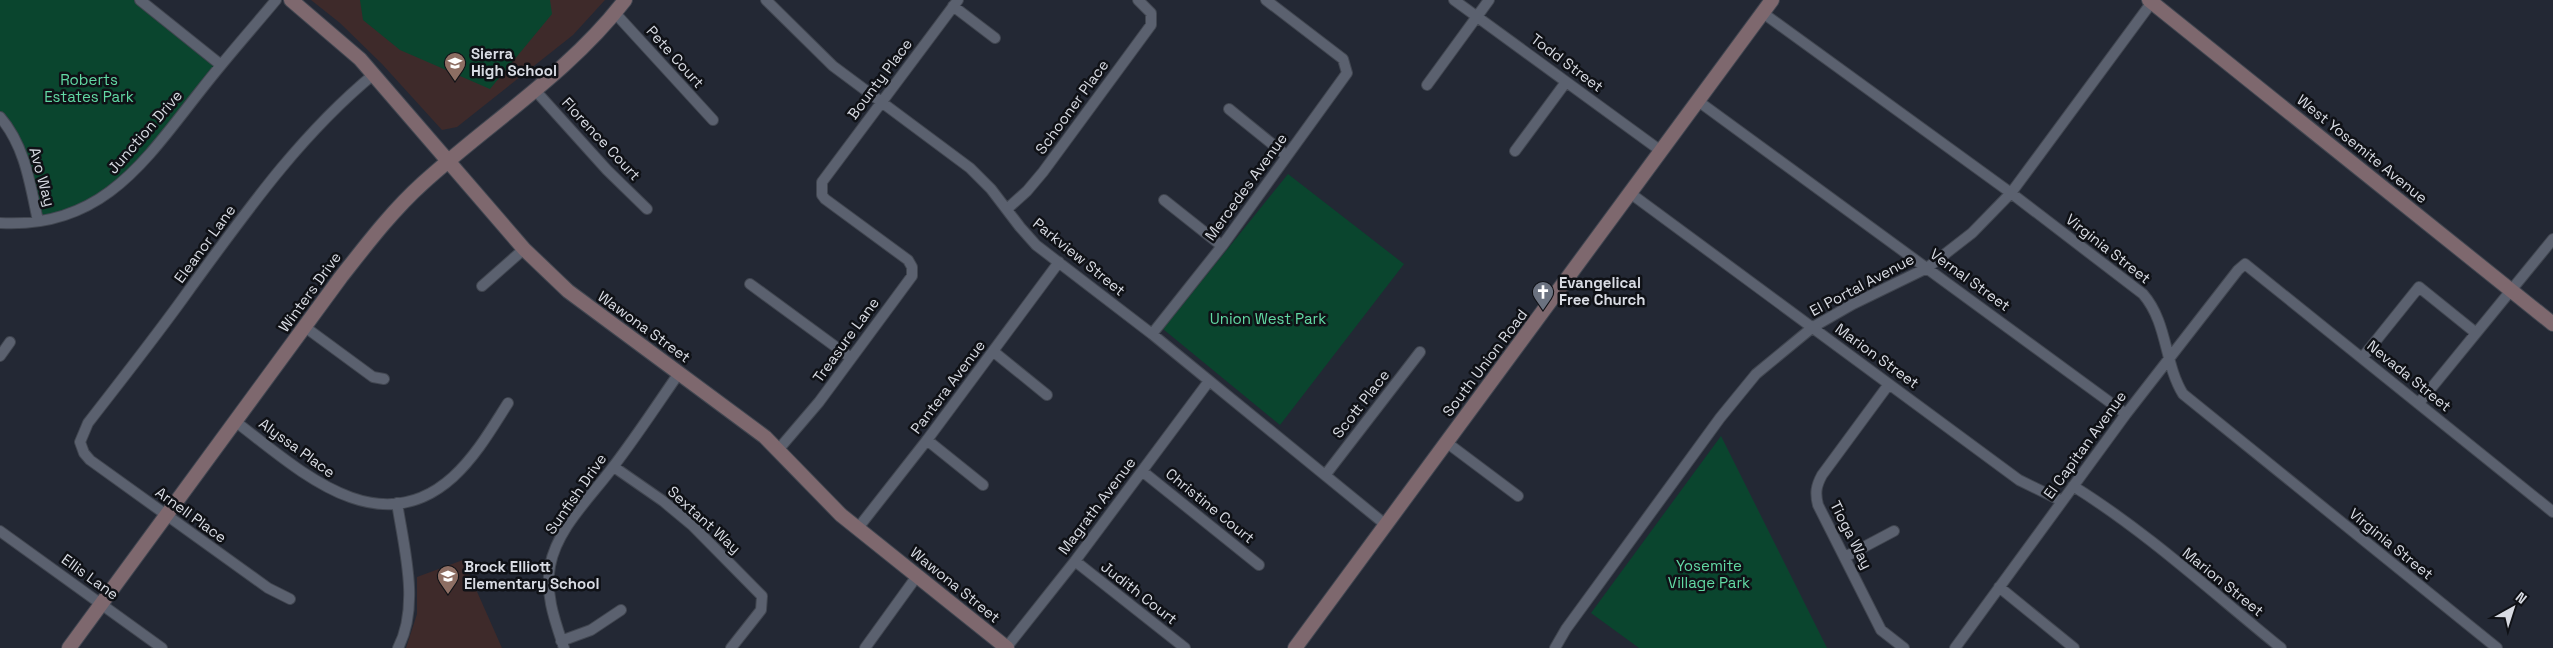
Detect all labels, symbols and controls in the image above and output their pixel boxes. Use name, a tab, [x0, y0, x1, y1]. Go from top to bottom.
street label: Pete Court	[642, 22, 708, 92]
street label: Todd Street	[1527, 29, 1607, 96]
street label: Bounty Place	[843, 34, 916, 123]
place label: Sierra High School	[471, 44, 557, 80]
school or university icon: Sierra High School	[443, 51, 467, 82]
street label: Schooner Place	[1031, 56, 1112, 158]
park label: Roberts Estates Park	[44, 70, 134, 106]
street label: Junction Drive	[103, 86, 186, 177]
street label: West Yosemite Avenue	[2293, 90, 2432, 207]
street label: Florence Court	[558, 93, 645, 184]
street label: Mercedes Avenue	[1200, 129, 1291, 244]
street label: Avo Way	[25, 145, 59, 209]
street label: Eleanor Lane	[170, 201, 240, 287]
street label: Virginia Street	[2062, 209, 2155, 288]
street label: Parkview Street	[1029, 214, 1129, 300]
street label: Vernal Street	[1927, 244, 2014, 315]
street label: Winters Drive	[274, 248, 345, 336]
street label: El Portal Avenue	[1806, 249, 1917, 320]
place label: Evangelical Free Church	[1559, 273, 1646, 309]
church icon: Evangelical Free Church	[1531, 280, 1555, 311]
street label: Wawona Street	[594, 287, 694, 367]
street label: Treasure Lane	[808, 293, 883, 386]
street label: South Union Road	[1438, 305, 1531, 420]
park label: Union West Park	[1210, 309, 1326, 328]
street label: Marion Street	[1832, 319, 1923, 392]
street label: Pantera Avenue	[906, 336, 989, 437]
street label: Nevada Street	[2363, 336, 2455, 415]
street label: Scott Place	[1328, 365, 1393, 442]
street label: El Capitan Avenue	[2039, 387, 2130, 502]
street label: Alyssa Place	[256, 414, 339, 482]
street label: Sunfish Drive	[541, 450, 610, 538]
street label: Magrath Avenue	[1054, 453, 1140, 558]
street label: Christine Court	[1162, 464, 1259, 547]
street label: Arnell Place	[152, 482, 231, 547]
street label: Sextant Way	[664, 482, 745, 558]
street label: Tioga Way	[1826, 497, 1877, 572]
street label: Virginia Street	[2345, 504, 2437, 583]
street label: Wawona Street	[907, 543, 1004, 627]
street label: Marion Street	[2179, 543, 2268, 620]
street label: Ellis Lane	[58, 549, 123, 604]
park label: Yosemite Village Park	[1668, 556, 1750, 592]
place label: Brock Elliott Elementary School	[464, 557, 599, 593]
street label: Judith Court	[1097, 557, 1181, 628]
school or university icon: Brock Elliott Elementary School	[436, 564, 460, 595]
north arrow	[2488, 583, 2538, 633]
text: N	[2512, 588, 2530, 608]

